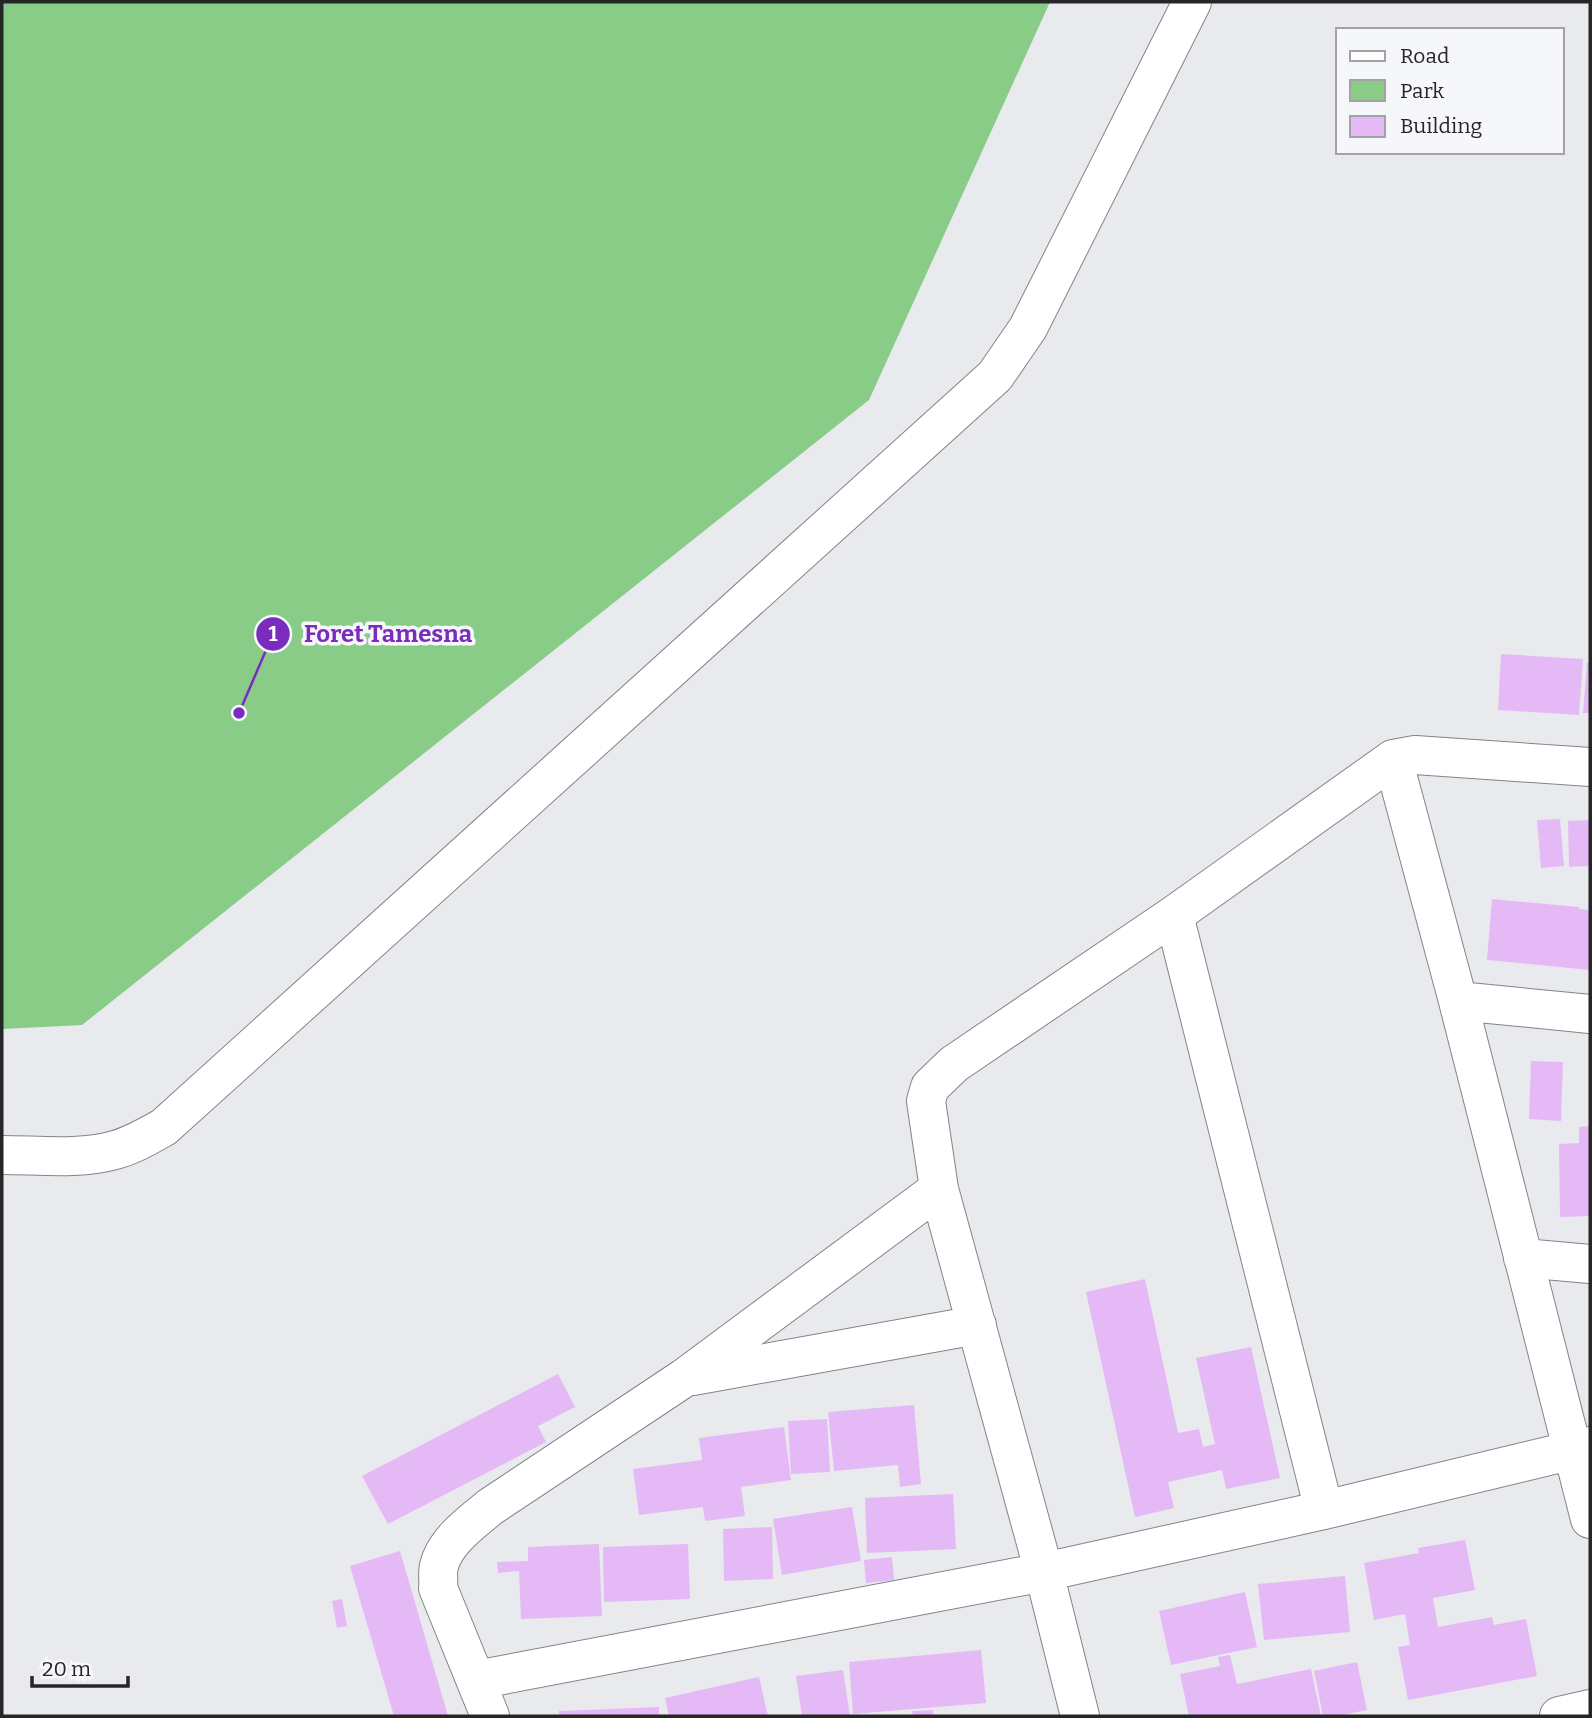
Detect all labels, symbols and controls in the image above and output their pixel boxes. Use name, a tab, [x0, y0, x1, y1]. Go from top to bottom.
legend	[1336, 28, 1564, 154]
text: Road	[1400, 43, 1449, 69]
text: Park	[1400, 78, 1444, 104]
text: Building	[1400, 113, 1483, 139]
callout: Foret Tamesna	[255, 611, 486, 656]
text: Foret Tamesna	[304, 620, 473, 648]
text: 1	[268, 621, 278, 647]
scale bar	[32, 1644, 128, 1688]
text: 20 m	[42, 1656, 91, 1682]

